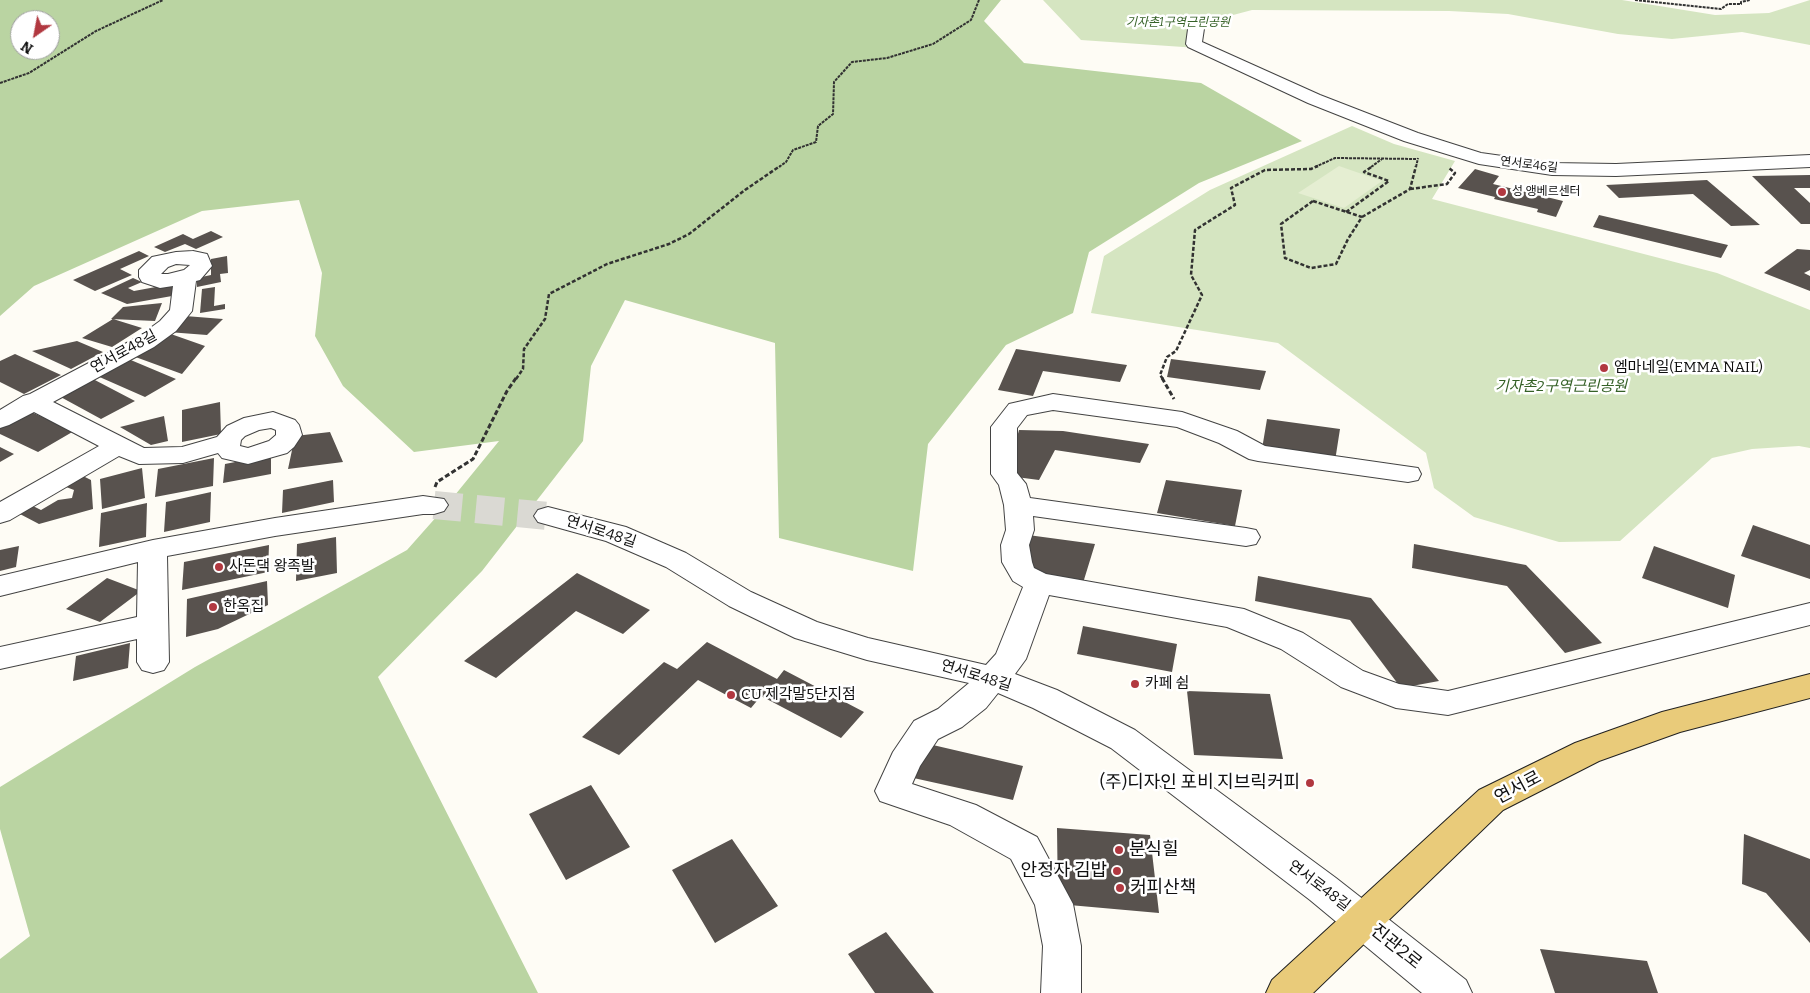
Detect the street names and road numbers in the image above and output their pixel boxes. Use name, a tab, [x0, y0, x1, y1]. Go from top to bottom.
street label: 연서로46길	[1499, 154, 1559, 176]
street label: 연서로48길	[88, 326, 160, 378]
street label: 연서로48길	[564, 512, 638, 552]
street label: 연서로48길	[938, 657, 1014, 695]
street label: 연서로	[1491, 767, 1545, 809]
street label: 연서로48길	[1284, 857, 1354, 915]
street label: 진관2로	[1366, 920, 1426, 974]

